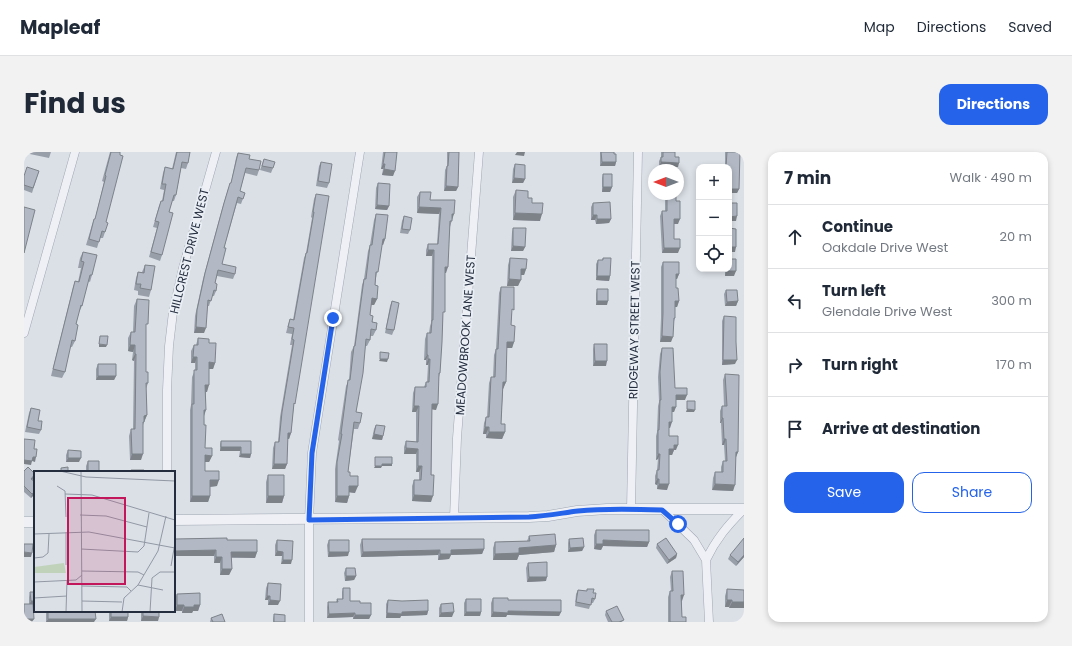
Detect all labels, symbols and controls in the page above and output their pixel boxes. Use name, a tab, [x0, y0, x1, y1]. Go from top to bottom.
text: Mapleaf	[20, 14, 100, 41]
text: Map	[864, 17, 895, 37]
text: Directions	[917, 17, 986, 37]
text: Saved	[1008, 17, 1052, 37]
text: Find us	[24, 84, 126, 123]
button: Directions	[939, 84, 1048, 125]
north arrow	[648, 164, 684, 200]
map controls	[696, 164, 732, 272]
button: +	[696, 164, 732, 200]
text: 7 min	[784, 166, 831, 190]
text: Walk · 490 m	[950, 168, 1032, 187]
street label: HILLCREST DRIVE WEST	[165, 186, 213, 315]
button: −	[696, 200, 732, 236]
text: Continue	[822, 216, 893, 237]
icon: ahead	[784, 226, 806, 248]
text: 20 m	[999, 227, 1032, 246]
button: locate	[696, 236, 732, 272]
text: Oakdale Drive West	[822, 238, 948, 257]
street label: MEADOWBROOK LANE WEST	[451, 254, 479, 416]
street label: RIDGEWAY STREET WEST	[624, 260, 644, 399]
text: Turn left	[822, 280, 886, 301]
icon: left	[784, 290, 806, 312]
text: 300 m	[991, 291, 1032, 310]
text: Glendale Drive West	[822, 302, 952, 321]
route end	[324, 309, 342, 327]
icon: right	[784, 354, 806, 376]
text: Turn right	[822, 354, 898, 375]
text: 170 m	[996, 355, 1032, 374]
icon: arrive	[784, 418, 806, 440]
text: Arrive at destination	[822, 418, 980, 439]
inset map	[34, 471, 175, 612]
button: Save	[784, 472, 904, 513]
button: Share	[912, 472, 1032, 513]
route start	[669, 515, 687, 533]

